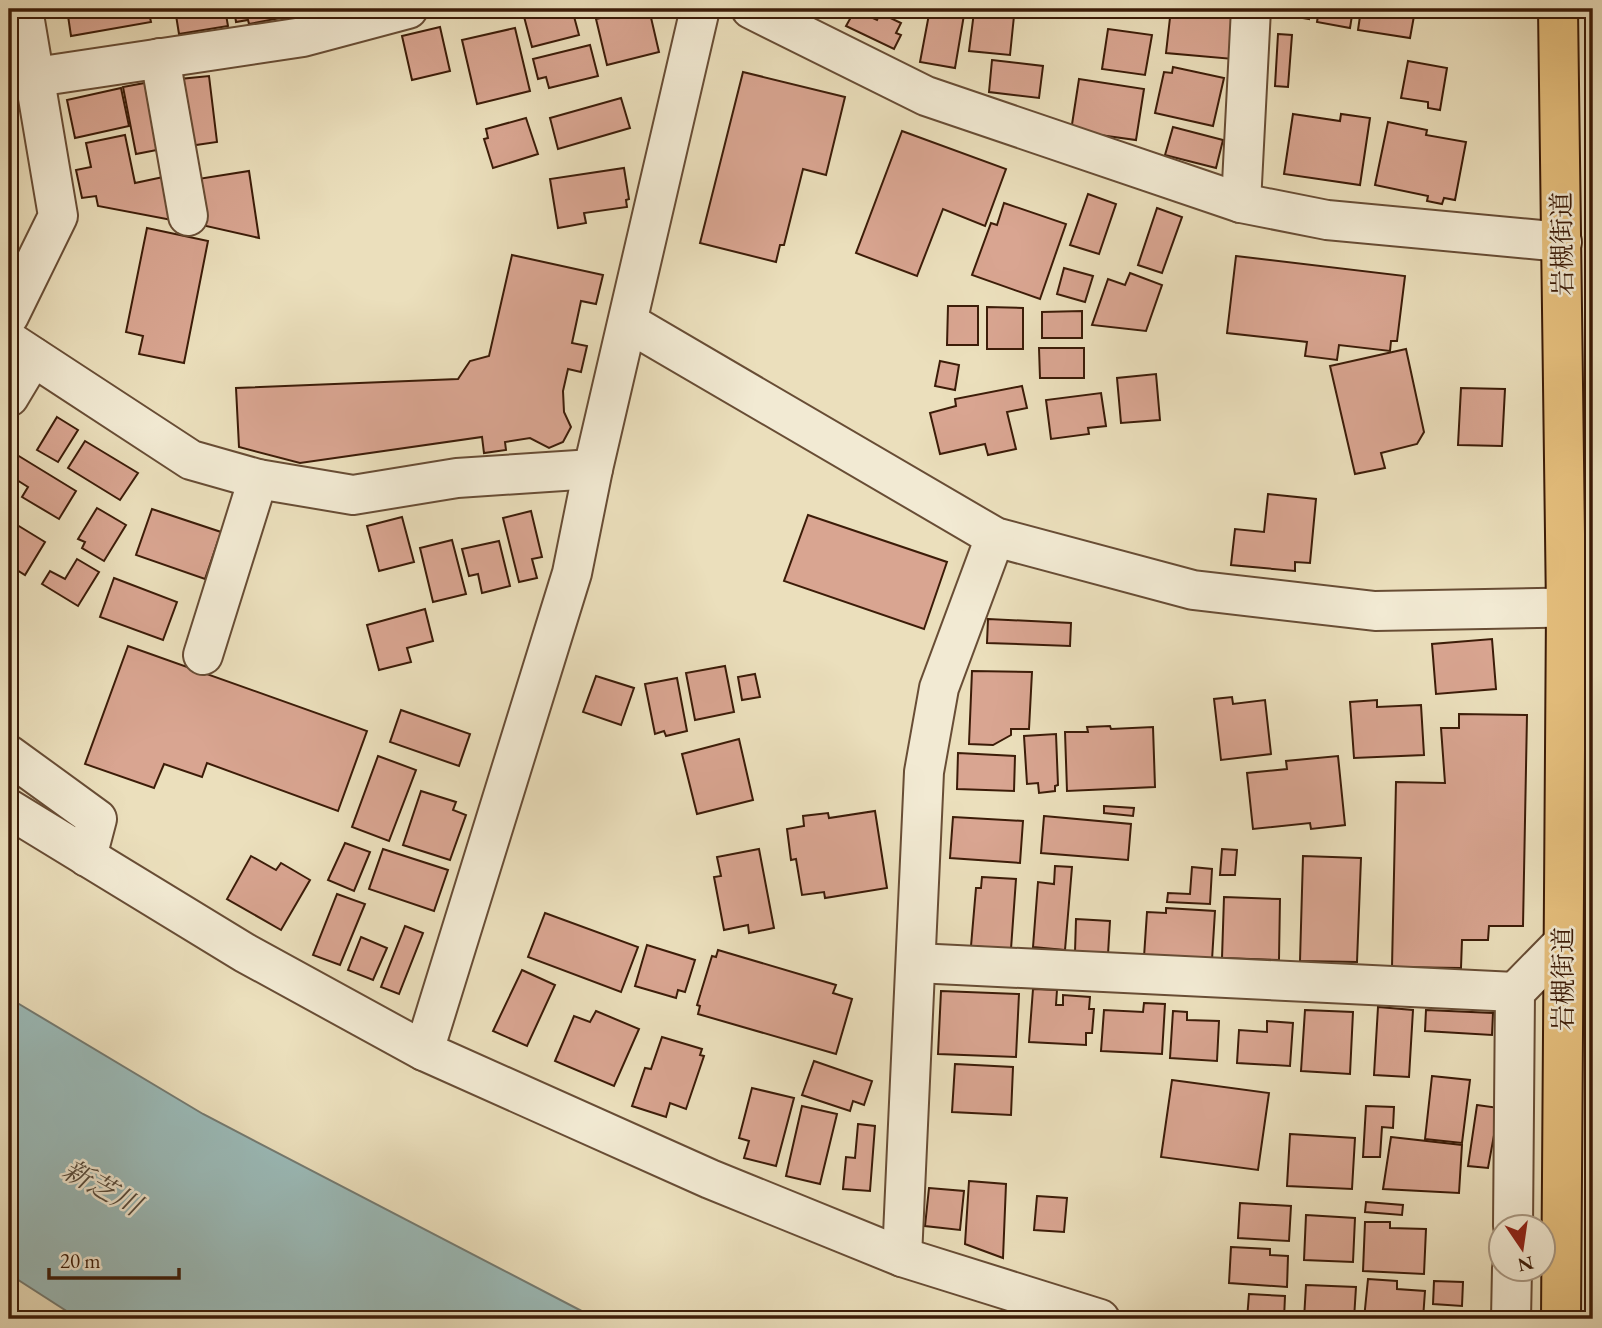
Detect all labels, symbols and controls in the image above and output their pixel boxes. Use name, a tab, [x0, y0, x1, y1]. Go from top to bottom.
street label: 岩槻街道	[1544, 192, 1580, 296]
street label: 岩槻街道	[1546, 927, 1580, 1031]
water label: 新芝川	[57, 1151, 150, 1225]
north arrow	[1486, 1212, 1556, 1282]
scale bar	[49, 1237, 178, 1281]
text: 20 m	[60, 1247, 101, 1274]
text: N	[1515, 1250, 1536, 1278]

